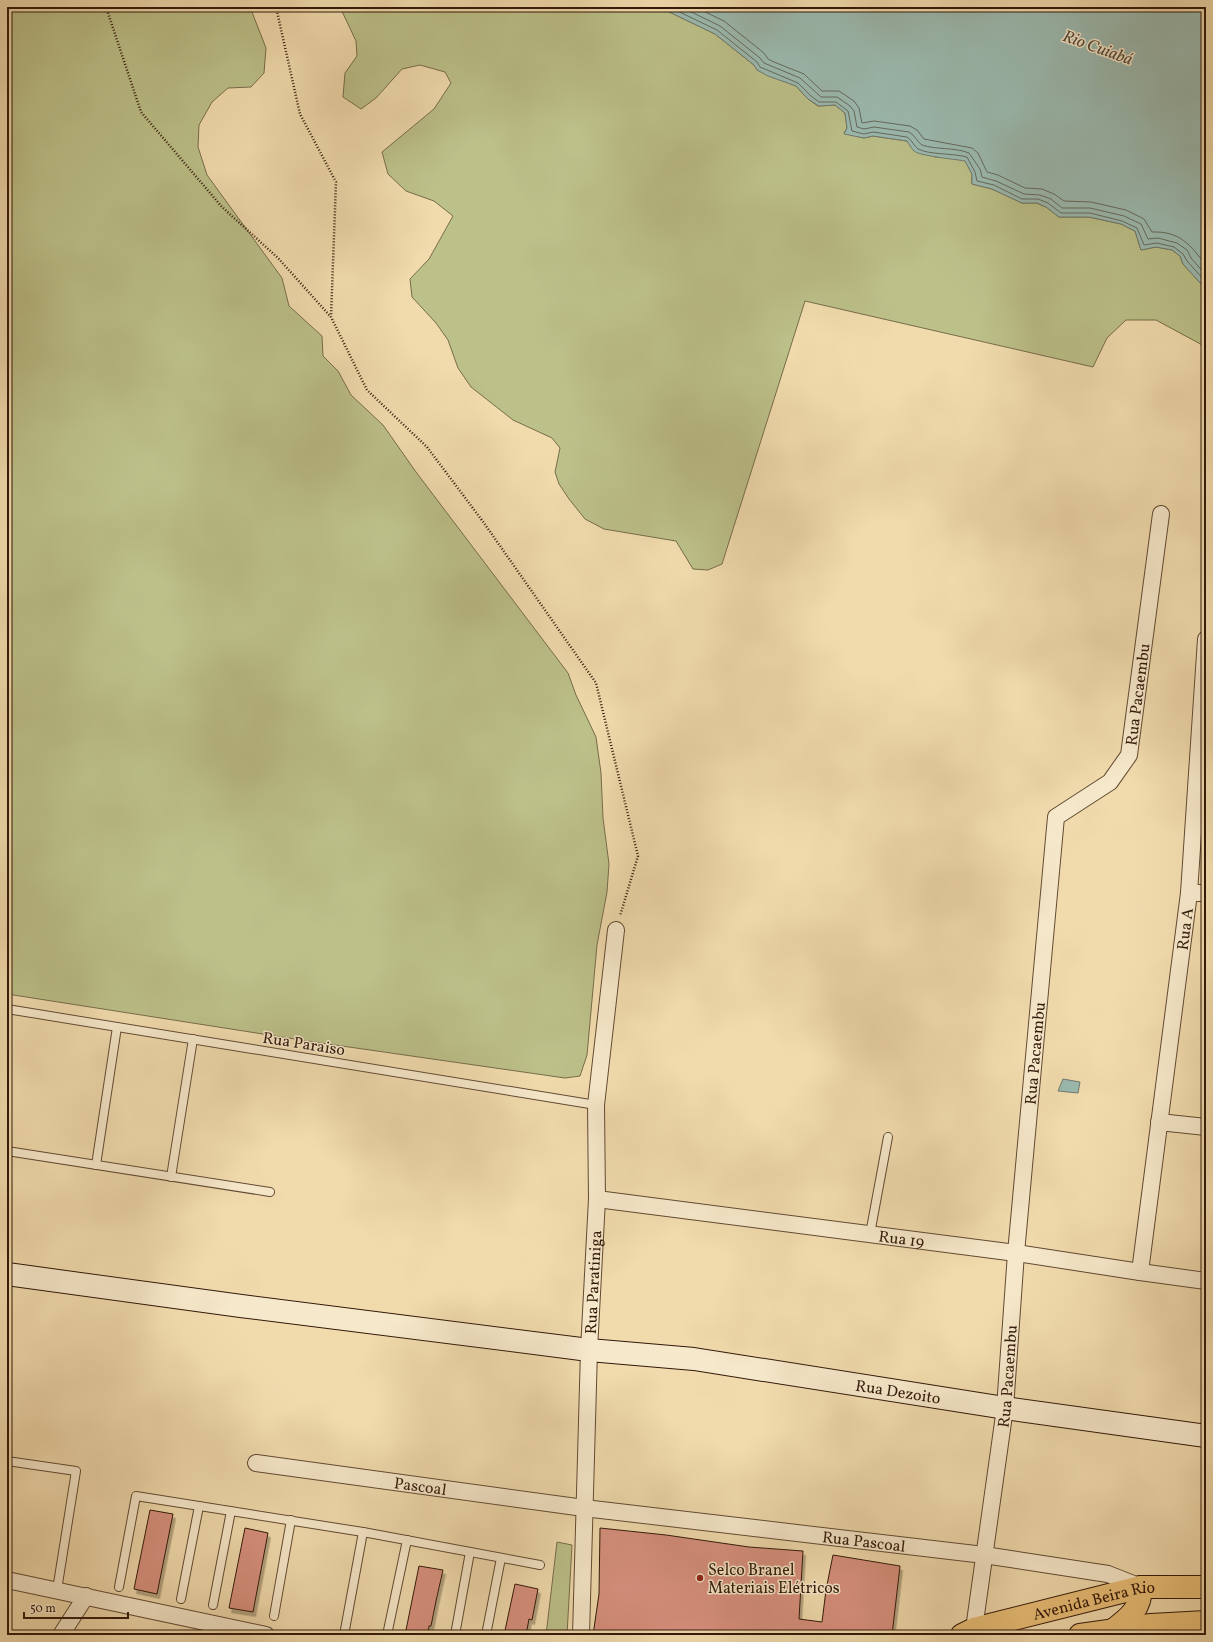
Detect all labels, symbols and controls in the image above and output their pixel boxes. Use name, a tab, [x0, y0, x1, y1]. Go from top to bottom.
water label: Rio Cuiabá	[1059, 25, 1136, 72]
street label: Rua Pacaembu	[1121, 642, 1157, 747]
street label: Rua A	[1173, 907, 1200, 952]
street label: Rua Pacaembu	[1021, 1001, 1052, 1106]
street label: Rua Paraiso	[261, 1028, 347, 1062]
street label: Rua 19	[877, 1226, 925, 1254]
street label: Rua Paratiniga	[581, 1230, 608, 1335]
street label: Rua Pacaembu	[993, 1324, 1024, 1429]
street label: Rua Dezoito	[854, 1376, 942, 1411]
street label: Pascoal	[393, 1473, 448, 1502]
street label: Rua Pascoal	[821, 1527, 907, 1559]
place label: Selco Branel Materiais Elétricos	[708, 1560, 840, 1600]
marker: Selco Branel Materiais Elétricos	[695, 1573, 705, 1583]
street label: Avenida Beira Rio	[1031, 1578, 1155, 1627]
scale bar	[24, 1594, 128, 1620]
text: 50 m	[30, 1601, 56, 1617]

